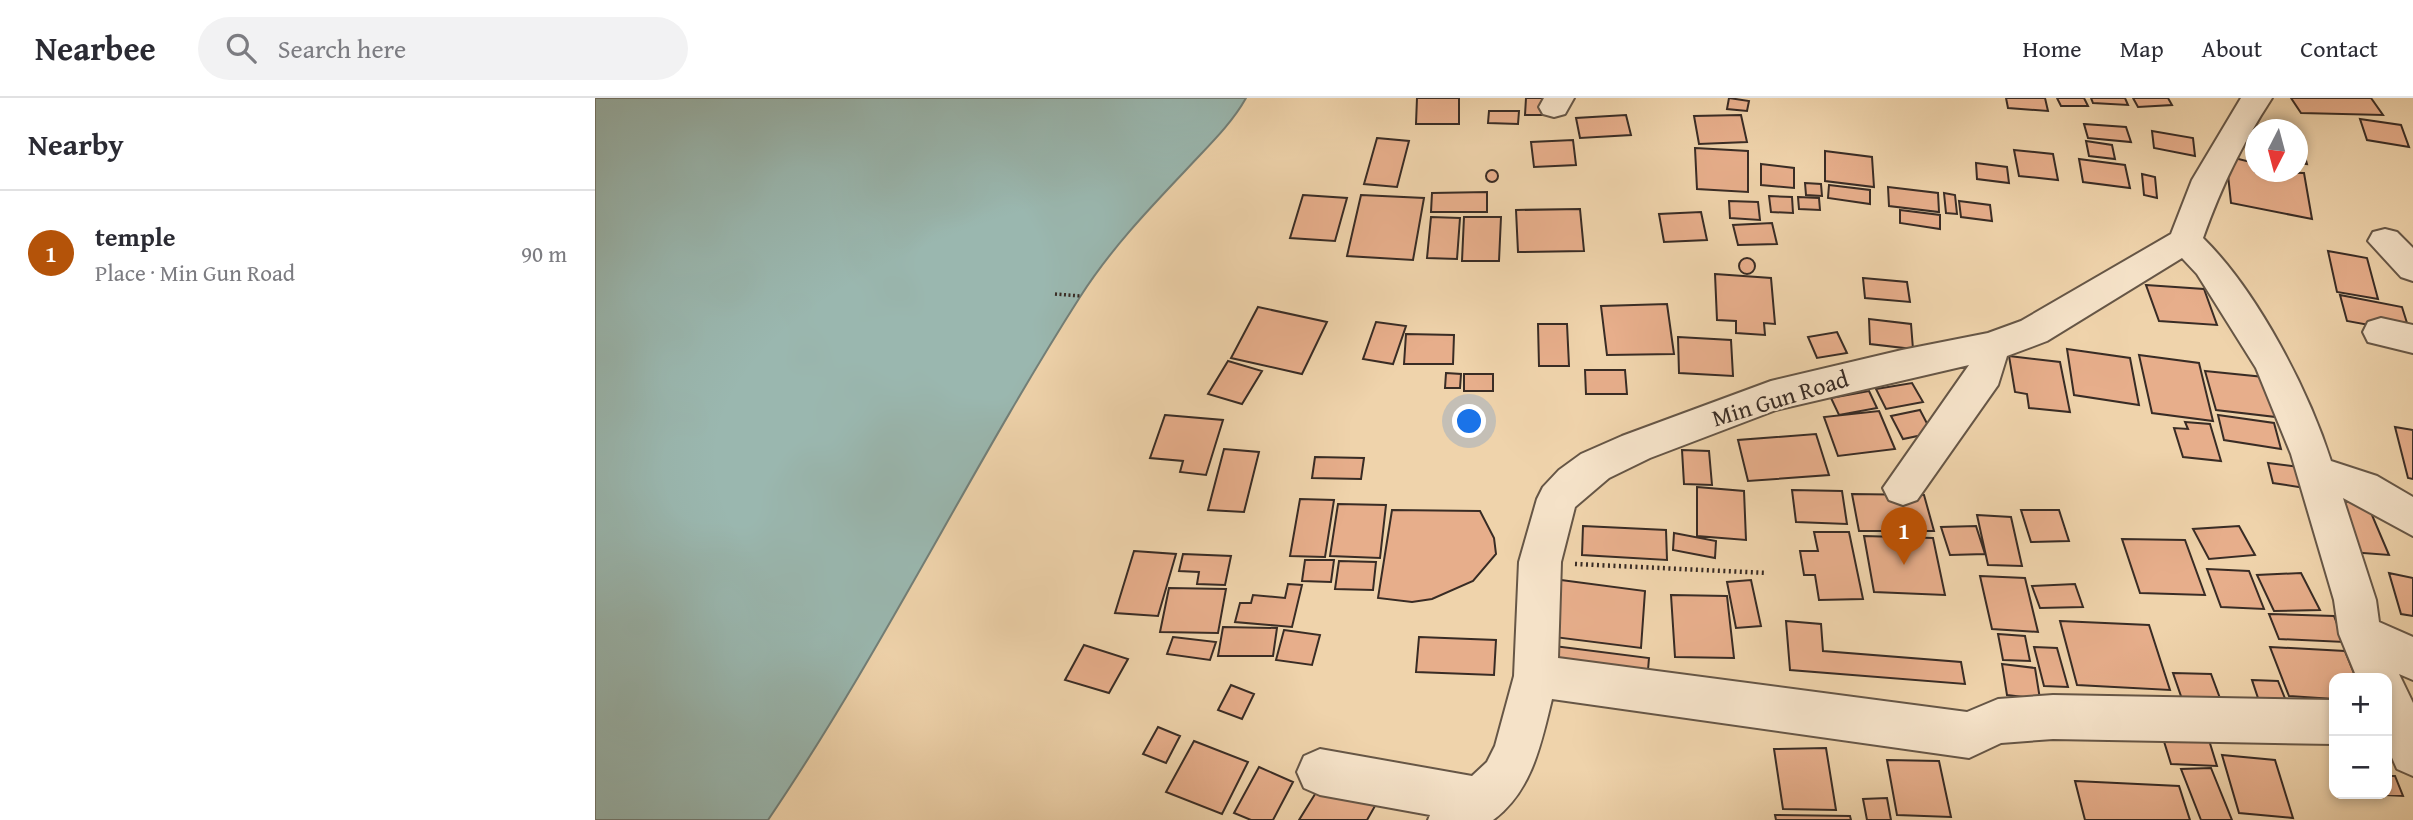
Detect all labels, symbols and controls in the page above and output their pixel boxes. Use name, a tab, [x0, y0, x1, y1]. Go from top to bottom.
search box	[198, 17, 688, 80]
text: Nearbee	[35, 24, 156, 72]
icon: search	[222, 29, 260, 67]
text: Search here	[278, 29, 406, 68]
text: Home	[2023, 31, 2082, 66]
text: Map	[2120, 31, 2164, 66]
text: About	[2202, 31, 2262, 66]
text: Contact	[2300, 31, 2378, 66]
north arrow	[2245, 119, 2308, 182]
text: Nearby	[28, 122, 124, 166]
text: temple	[95, 217, 176, 256]
text: 1	[45, 237, 57, 270]
text: 90 m	[521, 237, 567, 270]
text: Place · Min Gun Road	[95, 256, 295, 289]
street label: Min Gun Road	[1707, 361, 1853, 435]
your location	[1452, 404, 1486, 438]
pin: 1	[1881, 507, 1927, 565]
map controls	[2329, 673, 2392, 799]
button: +	[2329, 673, 2392, 736]
button: −	[2329, 736, 2392, 799]

